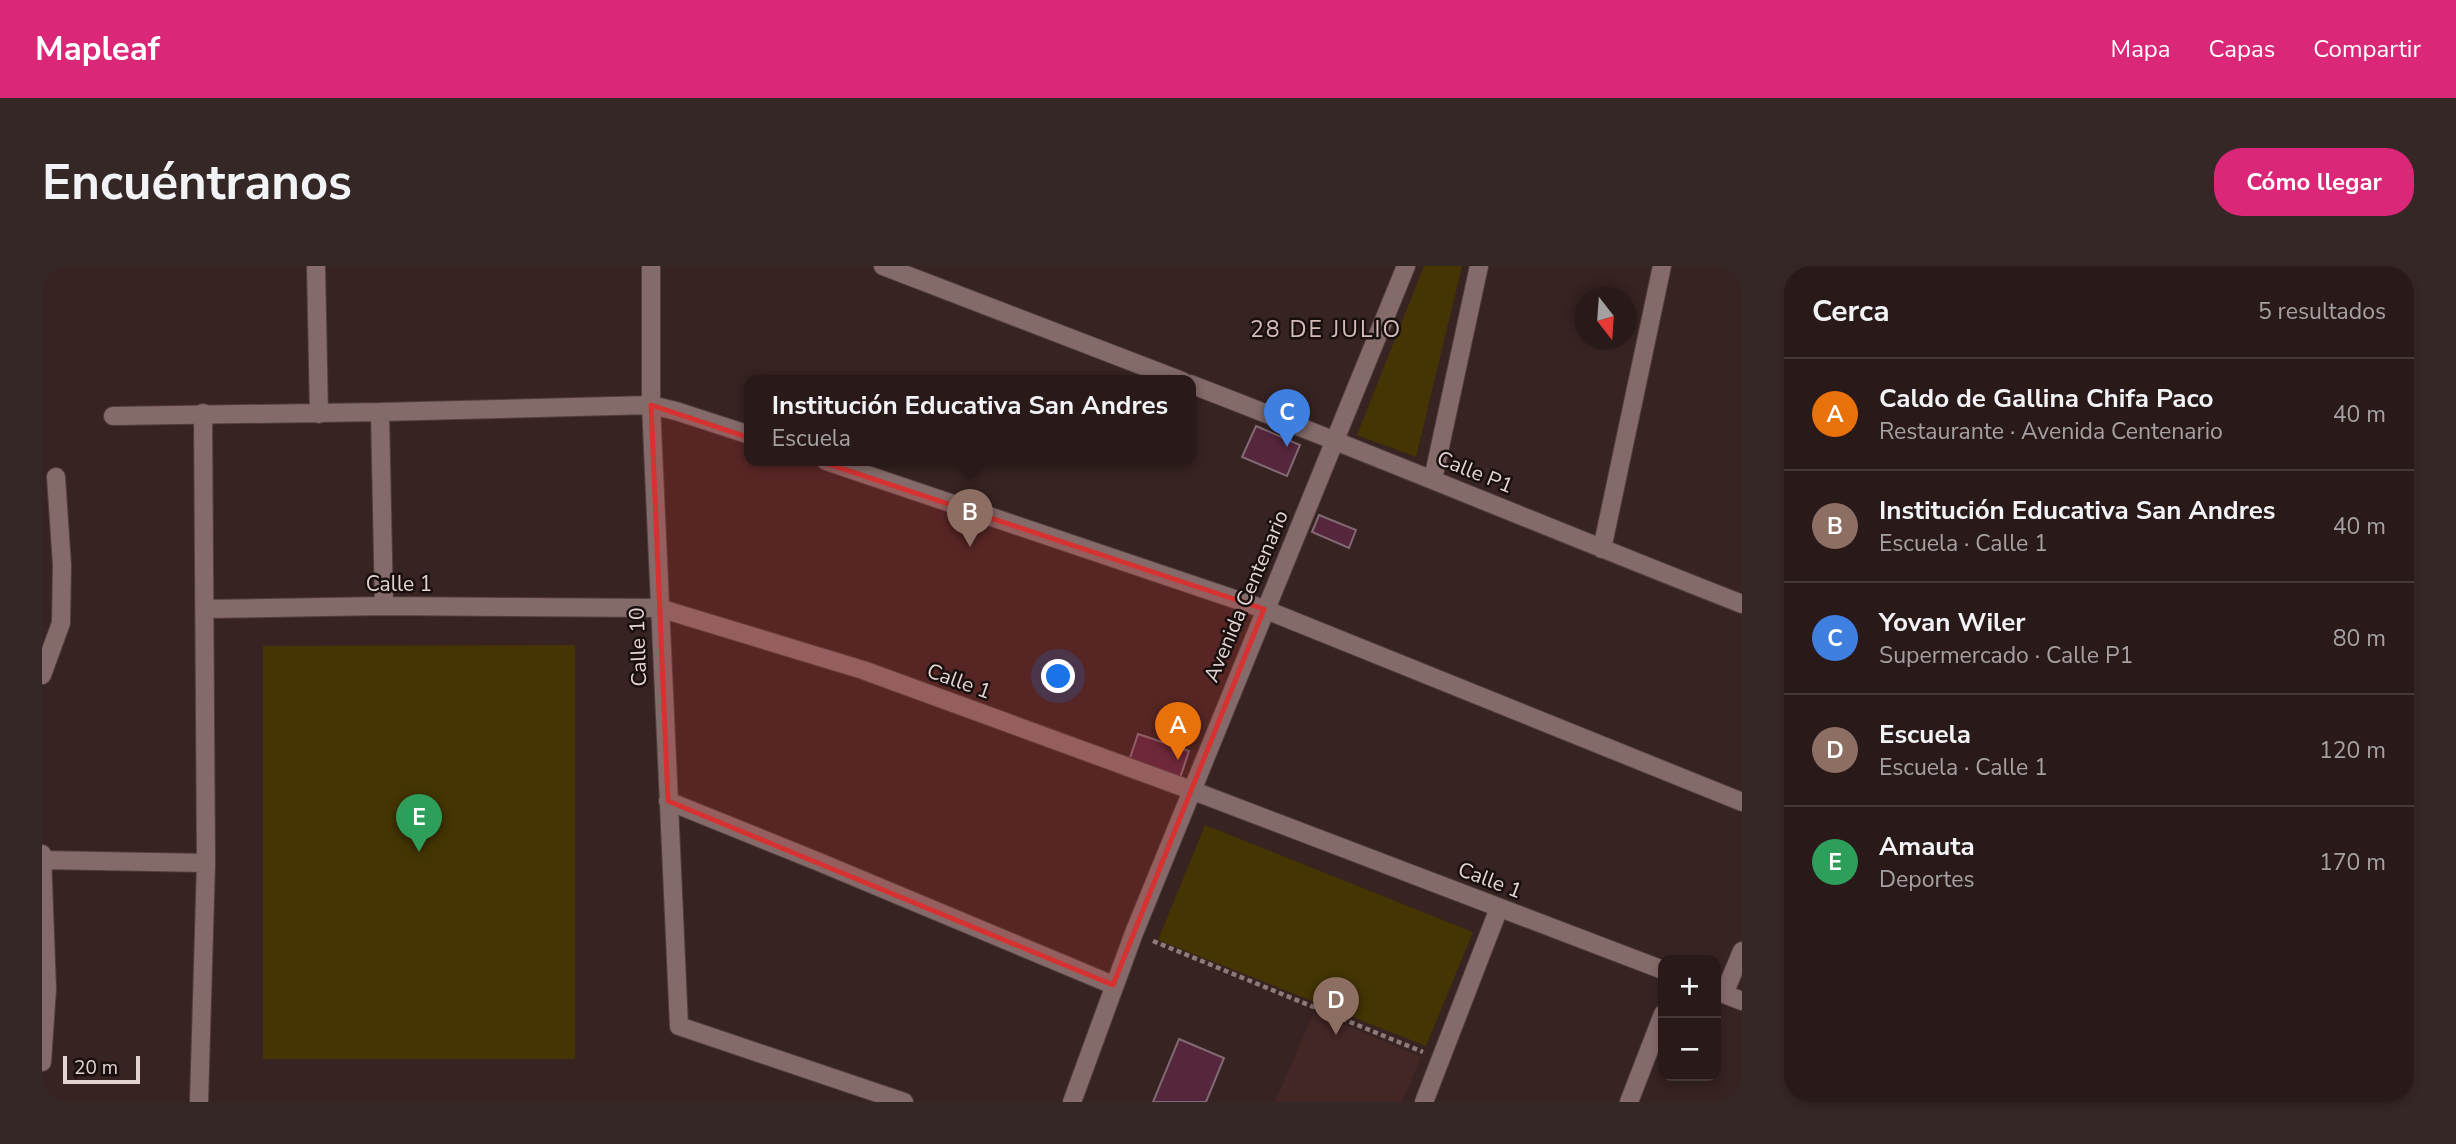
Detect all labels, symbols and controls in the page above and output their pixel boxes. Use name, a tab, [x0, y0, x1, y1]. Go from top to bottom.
text: Mapleaf	[35, 27, 160, 72]
text: Mapa	[2111, 33, 2171, 65]
text: Capas	[2209, 33, 2275, 65]
text: Compartir	[2313, 33, 2421, 65]
button: Cómo llegar	[2214, 148, 2414, 216]
text: Encuéntranos	[42, 149, 352, 216]
north arrow	[1574, 287, 1637, 350]
text: Cerca	[1812, 291, 1890, 332]
text: 5 resultados	[2258, 296, 2386, 327]
district label: 28 DE JULIO	[1250, 314, 1402, 345]
popup	[744, 375, 1196, 466]
text: Caldo de Gallina Chifa Paco	[1879, 381, 2214, 416]
text: Institución Educativa San Andres	[772, 388, 1168, 423]
pin: C	[1264, 389, 1310, 447]
text: A	[1826, 399, 1844, 430]
text: 40 m	[2333, 399, 2386, 430]
text: Restaurante · Avenida Centenario	[1879, 416, 2223, 447]
text: Escuela	[772, 423, 851, 454]
street label: Calle P1	[1433, 444, 1517, 500]
pin: B	[947, 489, 993, 547]
text: Institución Educativa San Andres	[1879, 493, 2275, 528]
street label: Avenida Centenario	[1197, 506, 1295, 686]
text: B	[1827, 511, 1843, 542]
text: 40 m	[2333, 511, 2386, 542]
text: Escuela · Calle 1	[1879, 528, 2048, 559]
street label: Calle 1	[366, 570, 432, 598]
text: Yovan Wiler	[1879, 605, 2026, 640]
street label: Calle 10	[623, 607, 653, 687]
text: C	[1827, 623, 1843, 654]
text: 80 m	[2333, 623, 2386, 654]
text: Supermercado · Calle P1	[1879, 640, 2133, 671]
street label: Calle 1	[923, 656, 995, 706]
your location	[1041, 659, 1075, 693]
pin: A	[1155, 702, 1201, 760]
text: Escuela	[1879, 717, 1971, 752]
text: D	[1826, 735, 1844, 766]
text: 120 m	[2319, 735, 2386, 766]
text: Escuela · Calle 1	[1879, 752, 2048, 783]
pin: E	[396, 794, 442, 852]
text: Amauta	[1879, 829, 1975, 864]
text: E	[1828, 847, 1842, 878]
text: 170 m	[2319, 847, 2386, 878]
street label: Calle 1	[1454, 855, 1526, 905]
text: Deportes	[1879, 864, 1975, 895]
map controls	[1658, 955, 1721, 1081]
button: +	[1658, 955, 1721, 1018]
pin: D	[1313, 977, 1359, 1035]
button: −	[1658, 1018, 1721, 1081]
scale bar	[63, 1053, 140, 1085]
text: 20 m	[74, 1055, 118, 1081]

